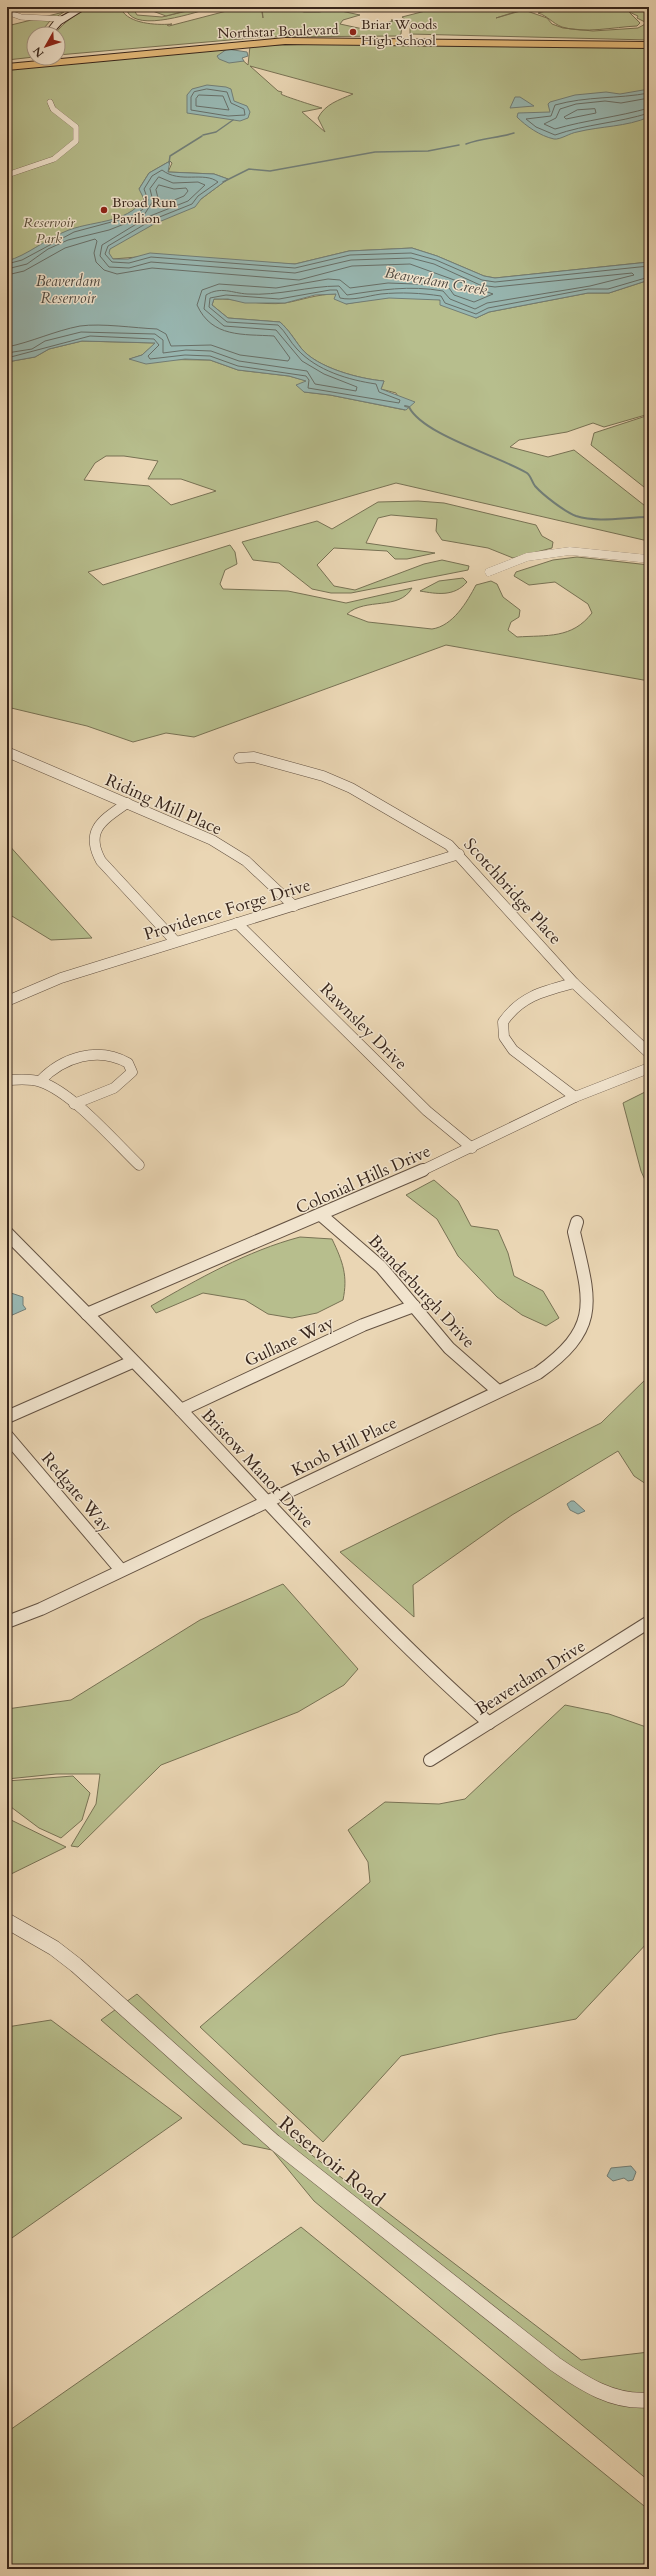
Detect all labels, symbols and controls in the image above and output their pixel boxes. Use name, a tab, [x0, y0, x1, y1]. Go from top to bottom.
place label: Briar Woods High School	[361, 15, 438, 50]
street label: Northstar Boulevard	[217, 20, 339, 43]
north arrow	[26, 26, 66, 66]
marker: Briar Woods High School	[348, 27, 358, 37]
text: N	[29, 43, 47, 60]
place label: Broad Run Pavilion	[112, 193, 177, 228]
marker: Broad Run Pavilion	[99, 205, 109, 215]
park label: Reservoir Park	[23, 213, 75, 248]
water label: Beaverdam Creek	[383, 262, 489, 300]
water label: Beaverdam Reservoir	[36, 271, 101, 308]
street label: Riding Mill Place	[102, 768, 226, 840]
street label: Scotchbridge Place	[459, 833, 567, 950]
street label: Providence Forge Drive	[141, 873, 313, 946]
street label: Rawnsley Drive	[315, 978, 412, 1075]
street label: Colonial Hills Drive	[292, 1139, 434, 1220]
street label: Branderburgh Drive	[363, 1230, 480, 1353]
street label: Gullane Way	[241, 1311, 338, 1372]
street label: Bristow Manor Drive	[196, 1404, 319, 1533]
street label: Knob Hill Place	[288, 1411, 401, 1482]
street label: Redgate Way	[36, 1447, 117, 1537]
street label: Beaverdam Drive	[471, 1634, 590, 1720]
street label: Reservoir Road	[273, 2110, 391, 2213]

